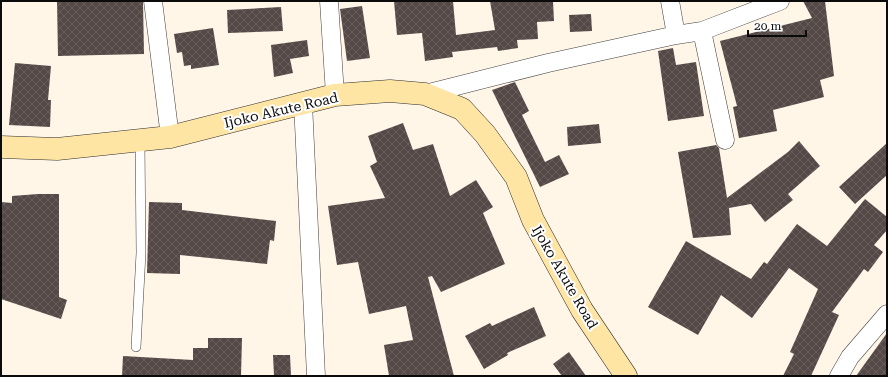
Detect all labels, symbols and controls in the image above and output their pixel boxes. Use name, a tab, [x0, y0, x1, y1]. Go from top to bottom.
scale bar	[748, 12, 806, 38]
text: 20 m	[754, 19, 781, 33]
street label: Ijoko Akute Road	[222, 89, 340, 131]
street label: Ijoko Akute Road	[529, 222, 601, 332]

